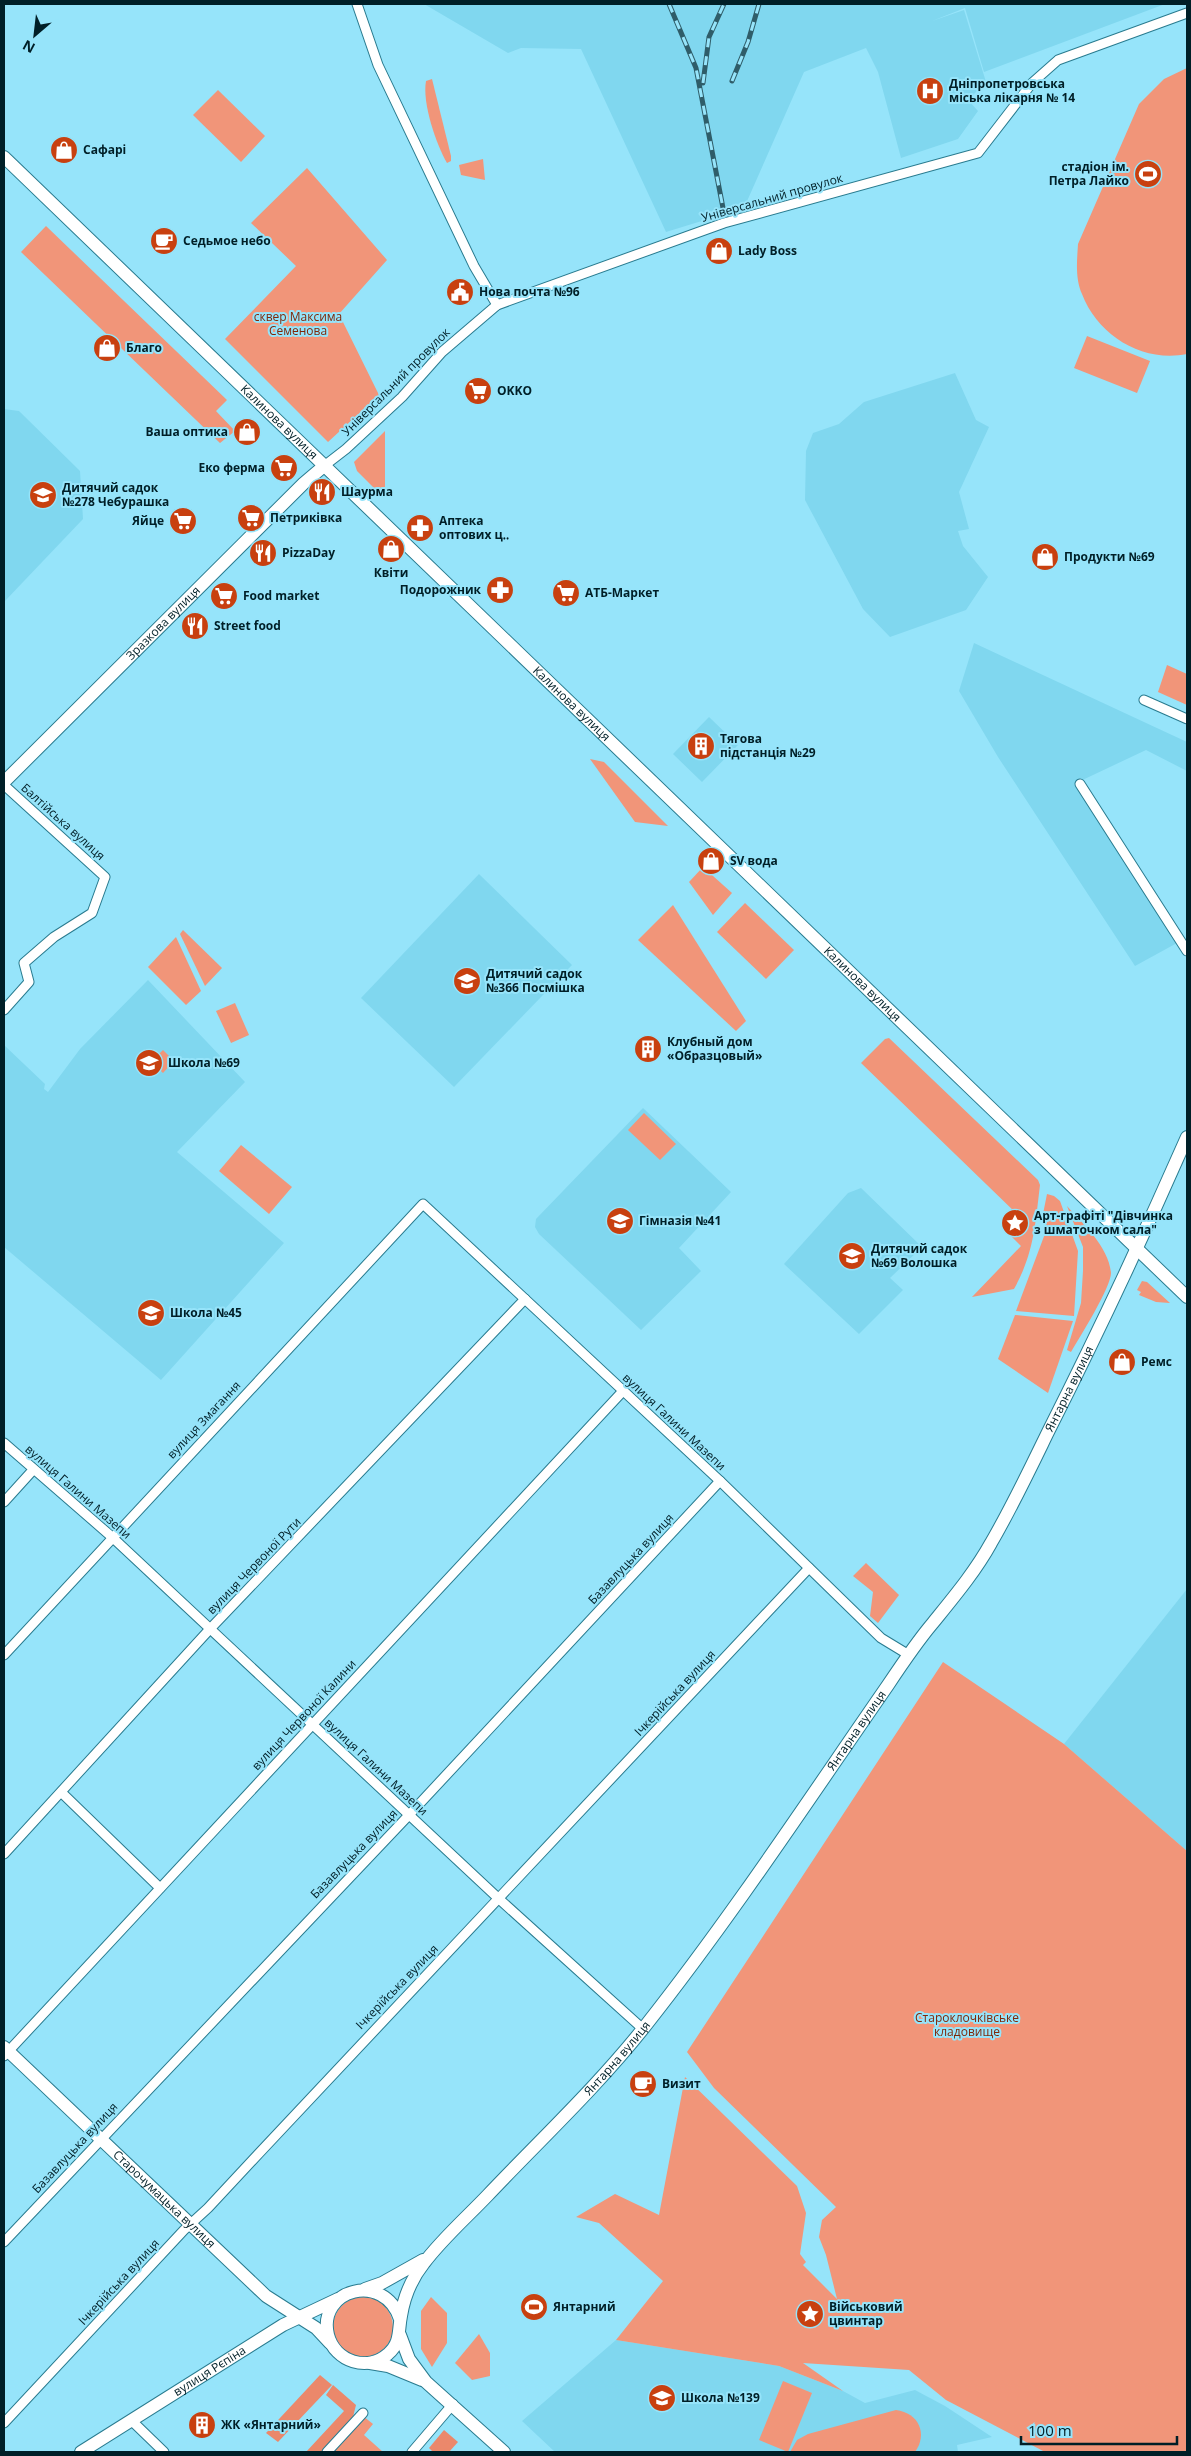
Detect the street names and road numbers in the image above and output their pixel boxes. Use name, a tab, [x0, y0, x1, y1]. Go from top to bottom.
street label: Універсальний провулок	[699, 169, 845, 226]
street label: Універсальний провулок	[338, 323, 454, 439]
street label: Калинова вулиця	[237, 380, 322, 463]
street label: Зразкова вулиця	[122, 582, 204, 664]
street label: Калинова вулиця	[529, 662, 614, 745]
street label: Балтійська вулиця	[18, 779, 109, 864]
street label: Калинова вулиця	[820, 942, 905, 1025]
street label: Янтарна вулиця	[1041, 1343, 1097, 1435]
street label: вулиця Галини Мазепи	[619, 1369, 730, 1474]
street label: вулиця Змагання	[163, 1377, 244, 1462]
street label: вулиця Галини Мазепи	[22, 1441, 135, 1542]
street label: Базавлуцька вулиця	[584, 1510, 677, 1608]
street label: вулиця Червоної Рути	[203, 1513, 304, 1618]
street label: Ічкерійська вулиця	[630, 1646, 719, 1739]
street label: вулиця Червоної Калини	[248, 1656, 360, 1774]
street label: Янтарна вулиця	[823, 1687, 890, 1774]
street label: вулиця Галини Мазепи	[321, 1714, 432, 1819]
street label: Базавлуцька вулиця	[306, 1805, 401, 1902]
street label: Ічкерійська вулиця	[352, 1940, 442, 2033]
street label: Янтарна вулиця	[580, 2017, 654, 2099]
street label: Базавлуцька вулиця	[28, 2099, 121, 2197]
street label: Старочумацька вулиця	[110, 2146, 219, 2252]
street label: Ічкерійська вулиця	[74, 2235, 163, 2328]
street label: вулиця Рєпіна	[170, 2341, 249, 2400]

